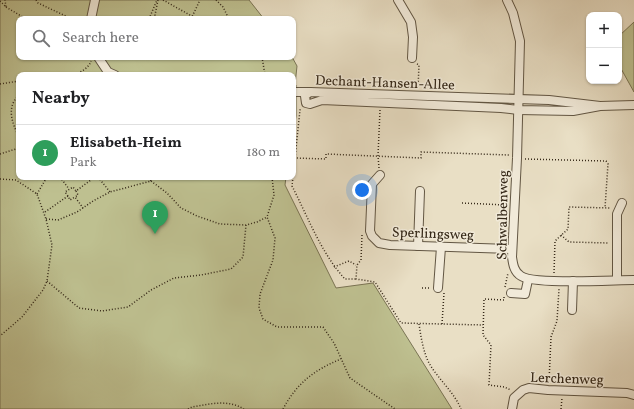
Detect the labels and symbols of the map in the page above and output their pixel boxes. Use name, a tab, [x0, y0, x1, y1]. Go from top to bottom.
street label: Dechant-Hansen-Allee	[315, 72, 456, 95]
street label: Schwalbenweg	[493, 170, 514, 260]
your location	[352, 180, 372, 200]
pin: 1	[142, 201, 168, 234]
street label: Sperlingsweg	[391, 224, 474, 245]
street label: Lerchenweg	[530, 369, 604, 390]

